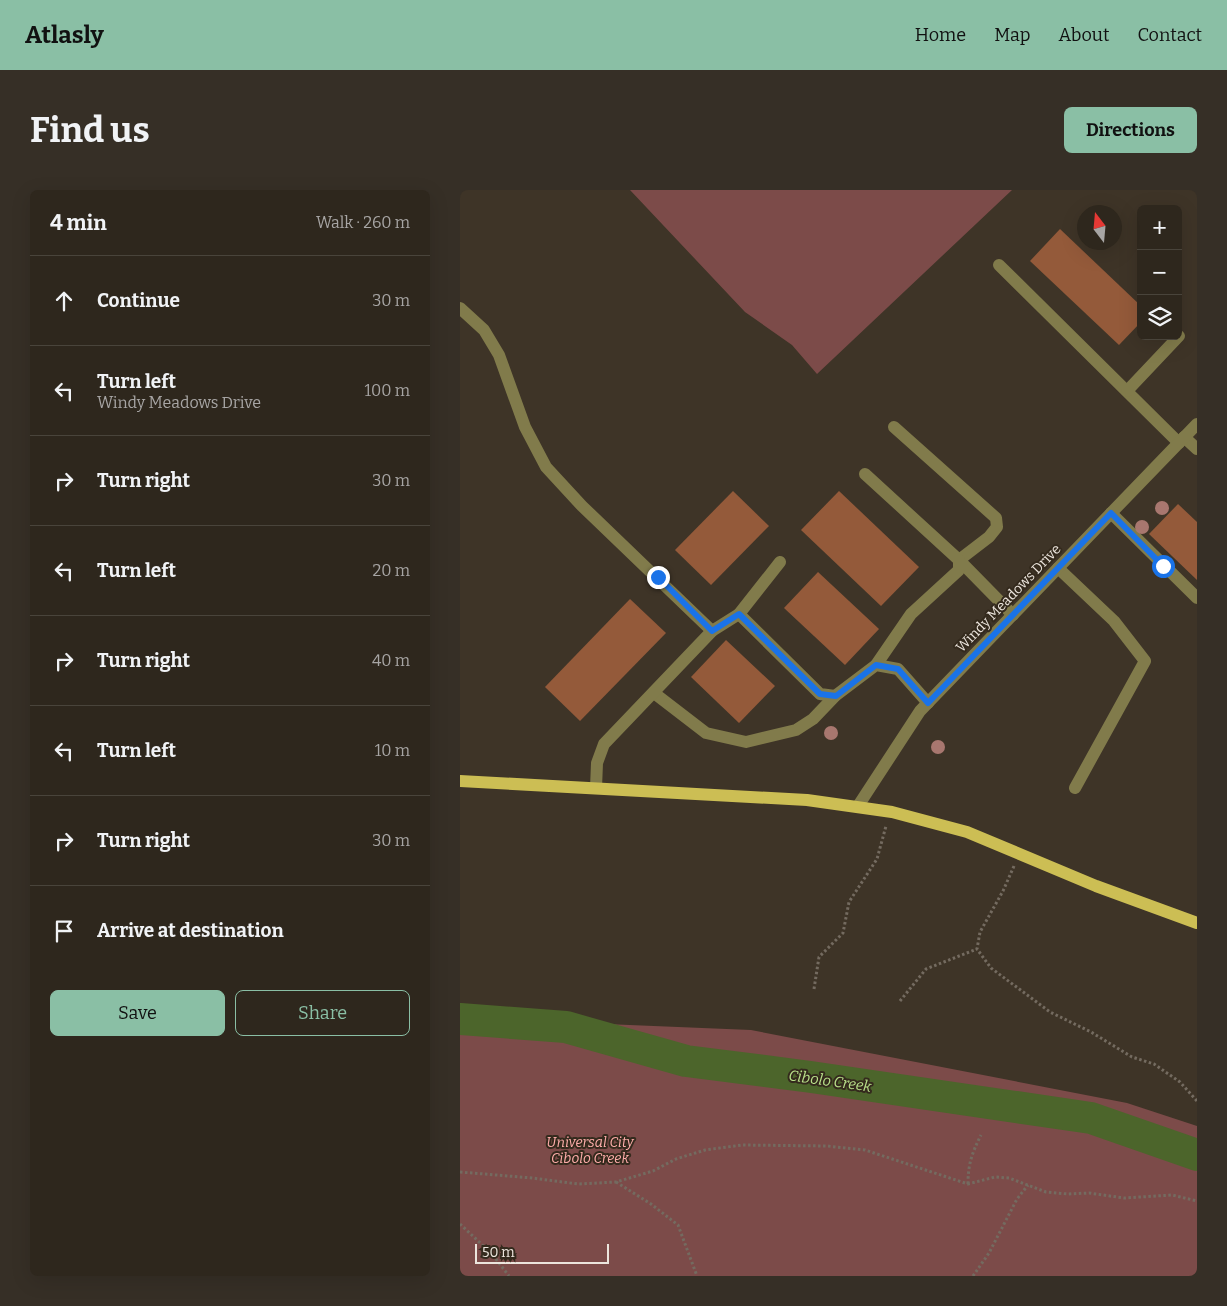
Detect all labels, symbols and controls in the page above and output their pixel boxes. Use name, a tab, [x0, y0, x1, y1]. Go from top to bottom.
text: Atlasly	[25, 21, 104, 49]
text: Home	[915, 24, 966, 46]
text: Map	[994, 24, 1030, 46]
text: About	[1058, 24, 1109, 46]
text: Contact	[1137, 24, 1202, 46]
button: Directions	[1064, 107, 1197, 153]
text: Find us	[30, 109, 150, 151]
north arrow	[1077, 205, 1122, 250]
map controls	[1137, 205, 1182, 340]
button: +	[1137, 205, 1182, 250]
text: 4 min	[50, 210, 107, 236]
text: Walk · 260 m	[316, 213, 410, 232]
button: −	[1137, 250, 1182, 295]
icon: ahead	[50, 287, 78, 315]
text: Continue	[97, 289, 180, 312]
text: 30 m	[372, 291, 410, 310]
button: layers	[1137, 295, 1182, 340]
text: Turn left	[97, 370, 176, 393]
icon: left	[50, 377, 78, 405]
text: 100 m	[365, 381, 410, 400]
text: Windy Meadows Drive	[97, 393, 261, 412]
icon: right	[50, 467, 78, 495]
text: Turn right	[97, 469, 190, 492]
text: 30 m	[372, 471, 410, 490]
street label: Windy Meadows Drive	[952, 541, 1064, 656]
route start	[1152, 555, 1175, 578]
icon: left	[50, 557, 78, 585]
text: Turn left	[97, 559, 176, 582]
text: 20 m	[373, 561, 410, 580]
route end	[647, 566, 670, 589]
icon: right	[50, 647, 78, 675]
text: Turn right	[97, 649, 190, 672]
text: 40 m	[372, 651, 410, 670]
icon: left	[50, 737, 78, 765]
text: Turn left	[97, 739, 176, 762]
text: 10 m	[375, 741, 410, 760]
icon: right	[50, 827, 78, 855]
text: Turn right	[97, 829, 190, 852]
text: 30 m	[372, 831, 410, 850]
icon: arrive	[50, 917, 78, 945]
text: Arrive at destination	[97, 919, 284, 942]
button: Save	[50, 990, 225, 1036]
button: Share	[235, 990, 410, 1036]
water label: Cibolo Creek	[787, 1066, 873, 1096]
park label: Universal City Cibolo Creek	[546, 1134, 635, 1167]
scale bar	[475, 1241, 609, 1264]
text: 50 m	[482, 1244, 515, 1261]

